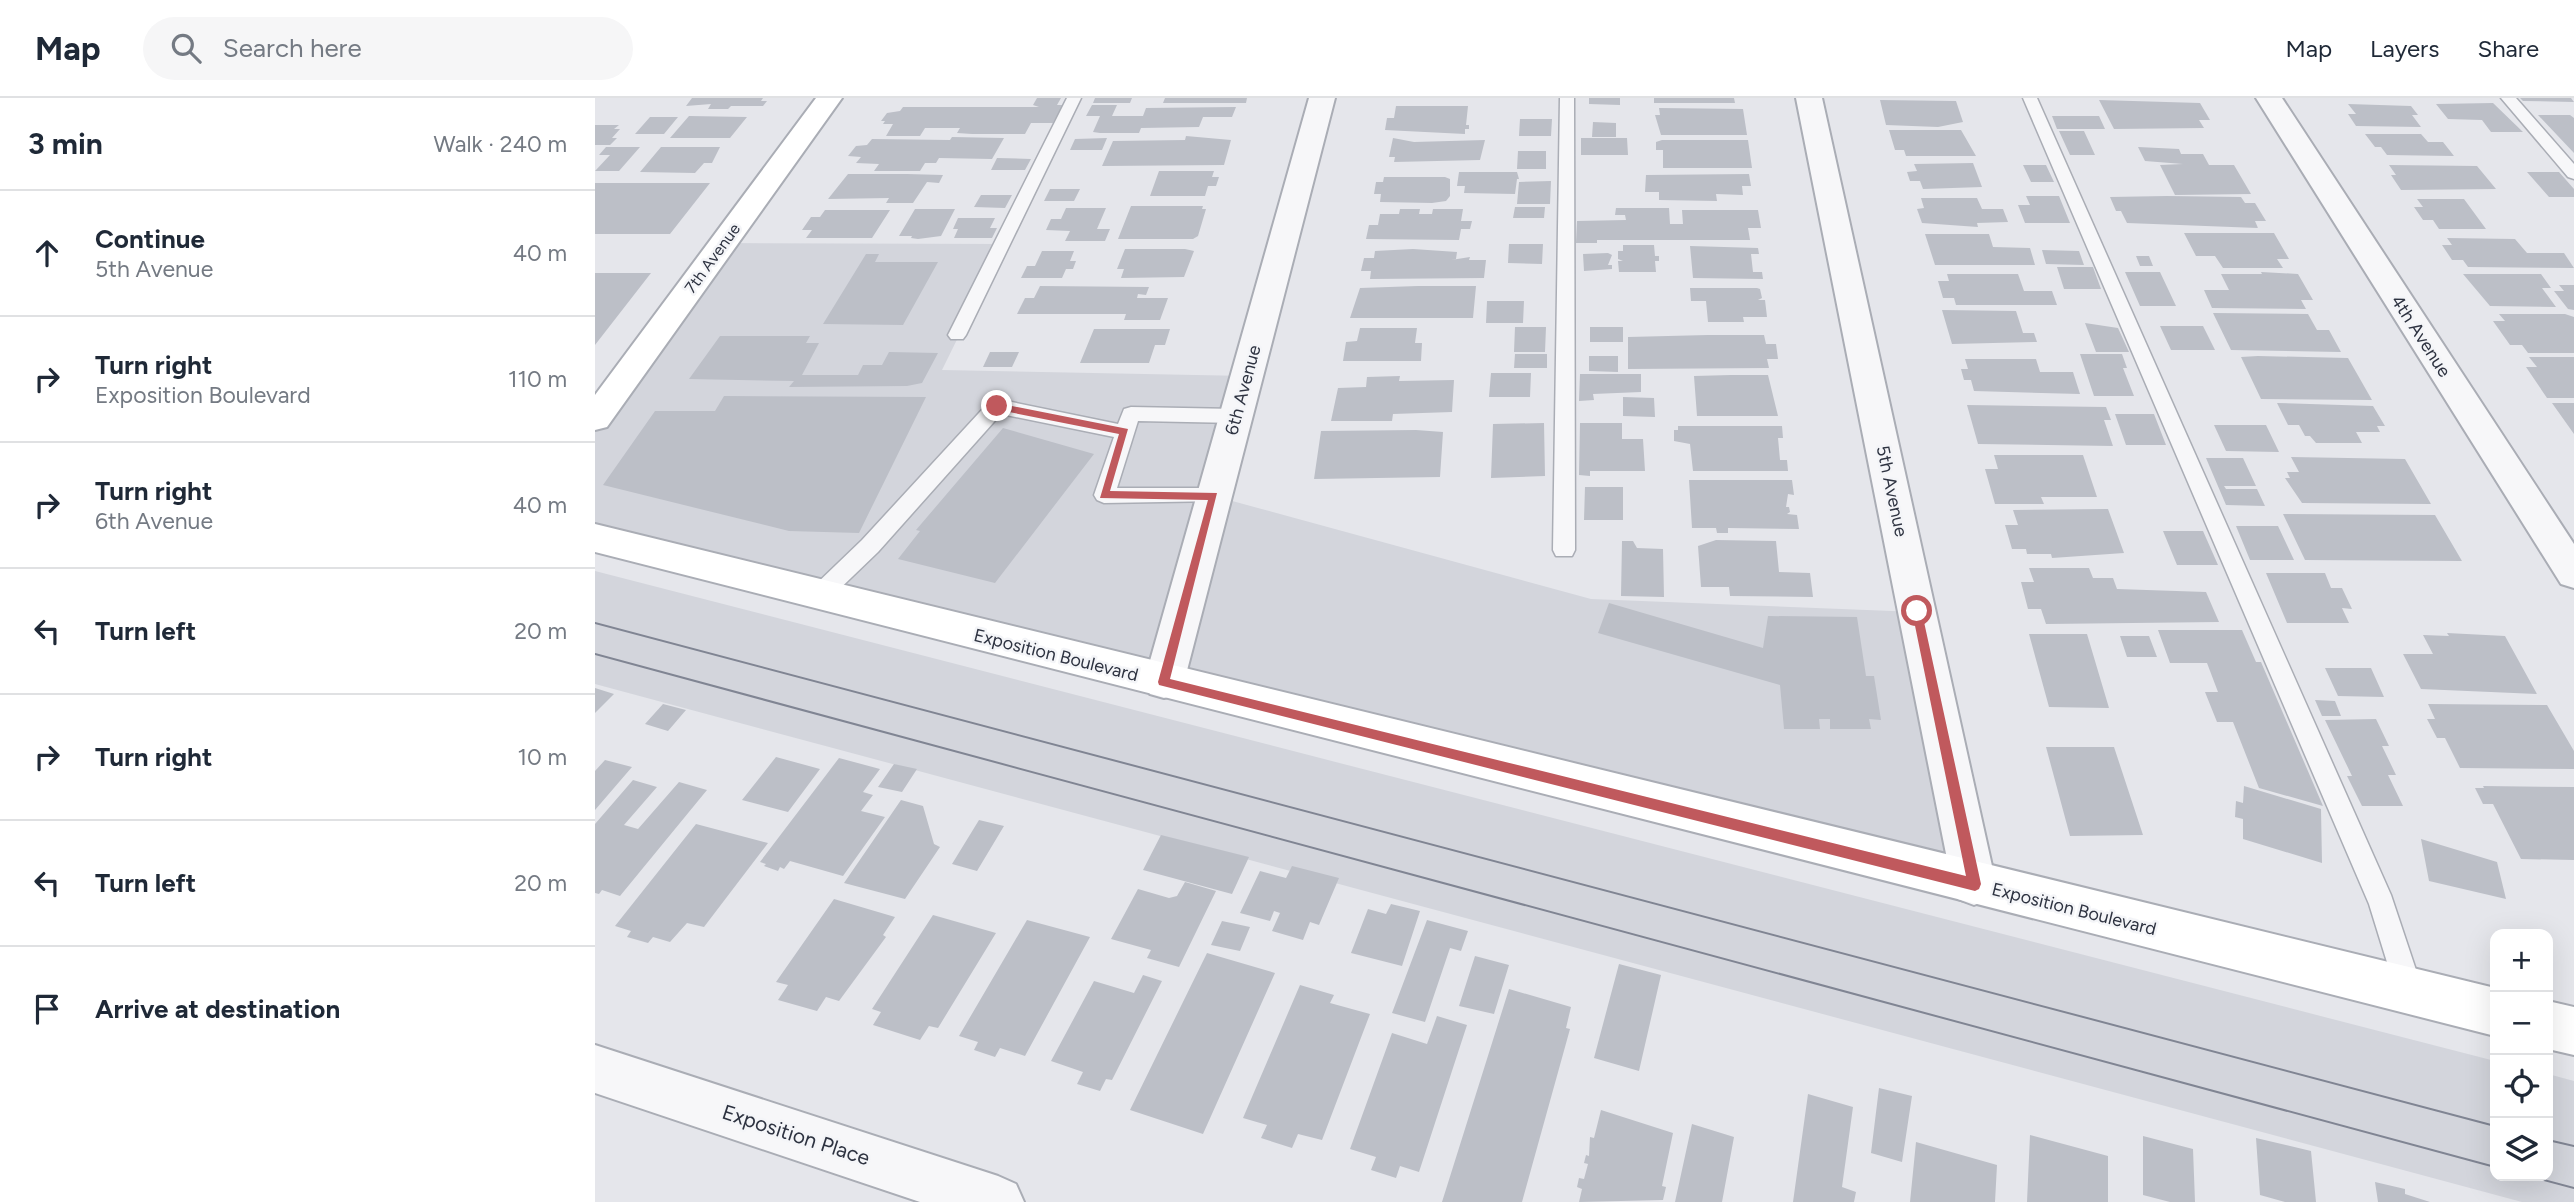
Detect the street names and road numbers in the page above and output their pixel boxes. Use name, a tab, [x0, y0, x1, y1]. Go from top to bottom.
street label: 7th Avenue	[681, 219, 744, 297]
street label: 4th Avenue	[2386, 291, 2456, 381]
street label: 6th Avenue	[1220, 342, 1266, 437]
street label: 5th Avenue	[1872, 443, 1912, 539]
street label: Exposition Boulevard	[971, 624, 1141, 686]
street label: Exposition Boulevard	[1989, 878, 2159, 940]
street label: Exposition Place	[719, 1099, 873, 1170]

